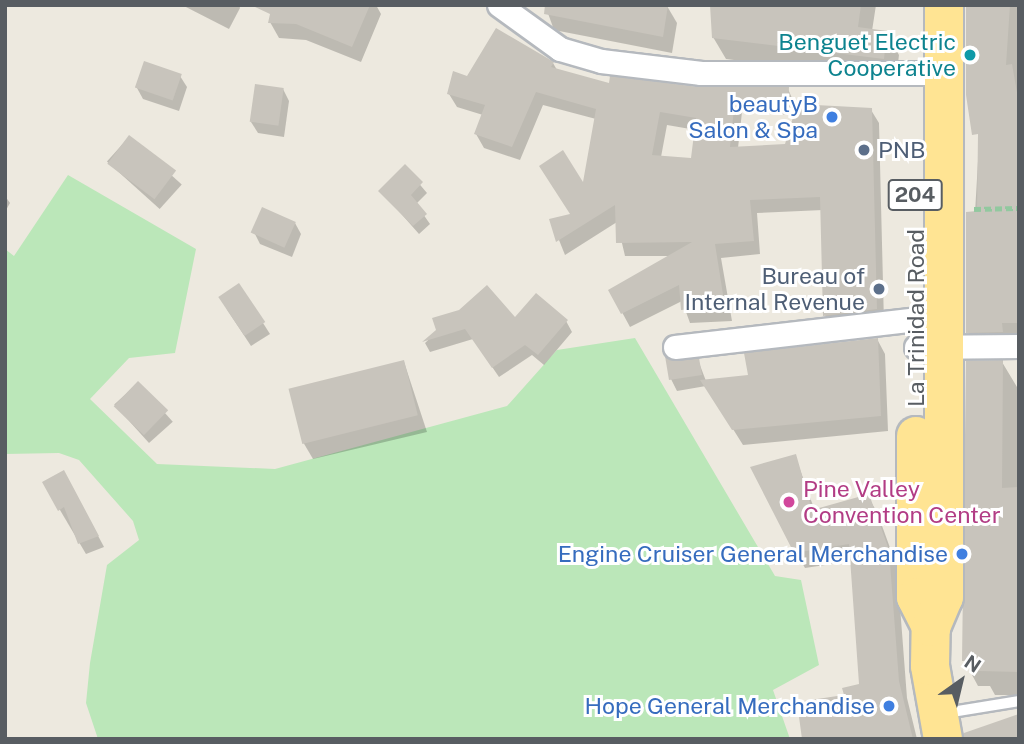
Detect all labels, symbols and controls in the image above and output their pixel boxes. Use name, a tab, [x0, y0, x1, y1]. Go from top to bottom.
place label: Benguet Electric Cooperative	[778, 28, 956, 82]
marker: Benguet Electric Cooperative	[962, 47, 978, 63]
place label: beautyB Salon & Spa	[688, 90, 818, 144]
marker: beautyB Salon & Spa	[824, 109, 840, 125]
place label: PNB	[878, 136, 925, 164]
marker: PNB	[856, 142, 872, 158]
road number: 204	[887, 178, 943, 212]
street label: La Trinidad Road	[902, 229, 930, 407]
place label: Bureau of Internal Revenue	[685, 262, 865, 316]
marker: Bureau of Internal Revenue	[871, 281, 887, 297]
place label: Pine Valley Convention Center	[803, 475, 1001, 529]
marker: Pine Valley Convention Center	[781, 494, 797, 510]
place label: Engine Cruiser General Merchandise	[558, 540, 948, 568]
marker: Engine Cruiser General Merchandise	[954, 546, 970, 562]
north arrow	[926, 646, 996, 716]
text: N	[960, 650, 985, 677]
place label: Hope General Merchandise	[584, 692, 875, 720]
marker: Hope General Merchandise	[881, 698, 897, 714]

